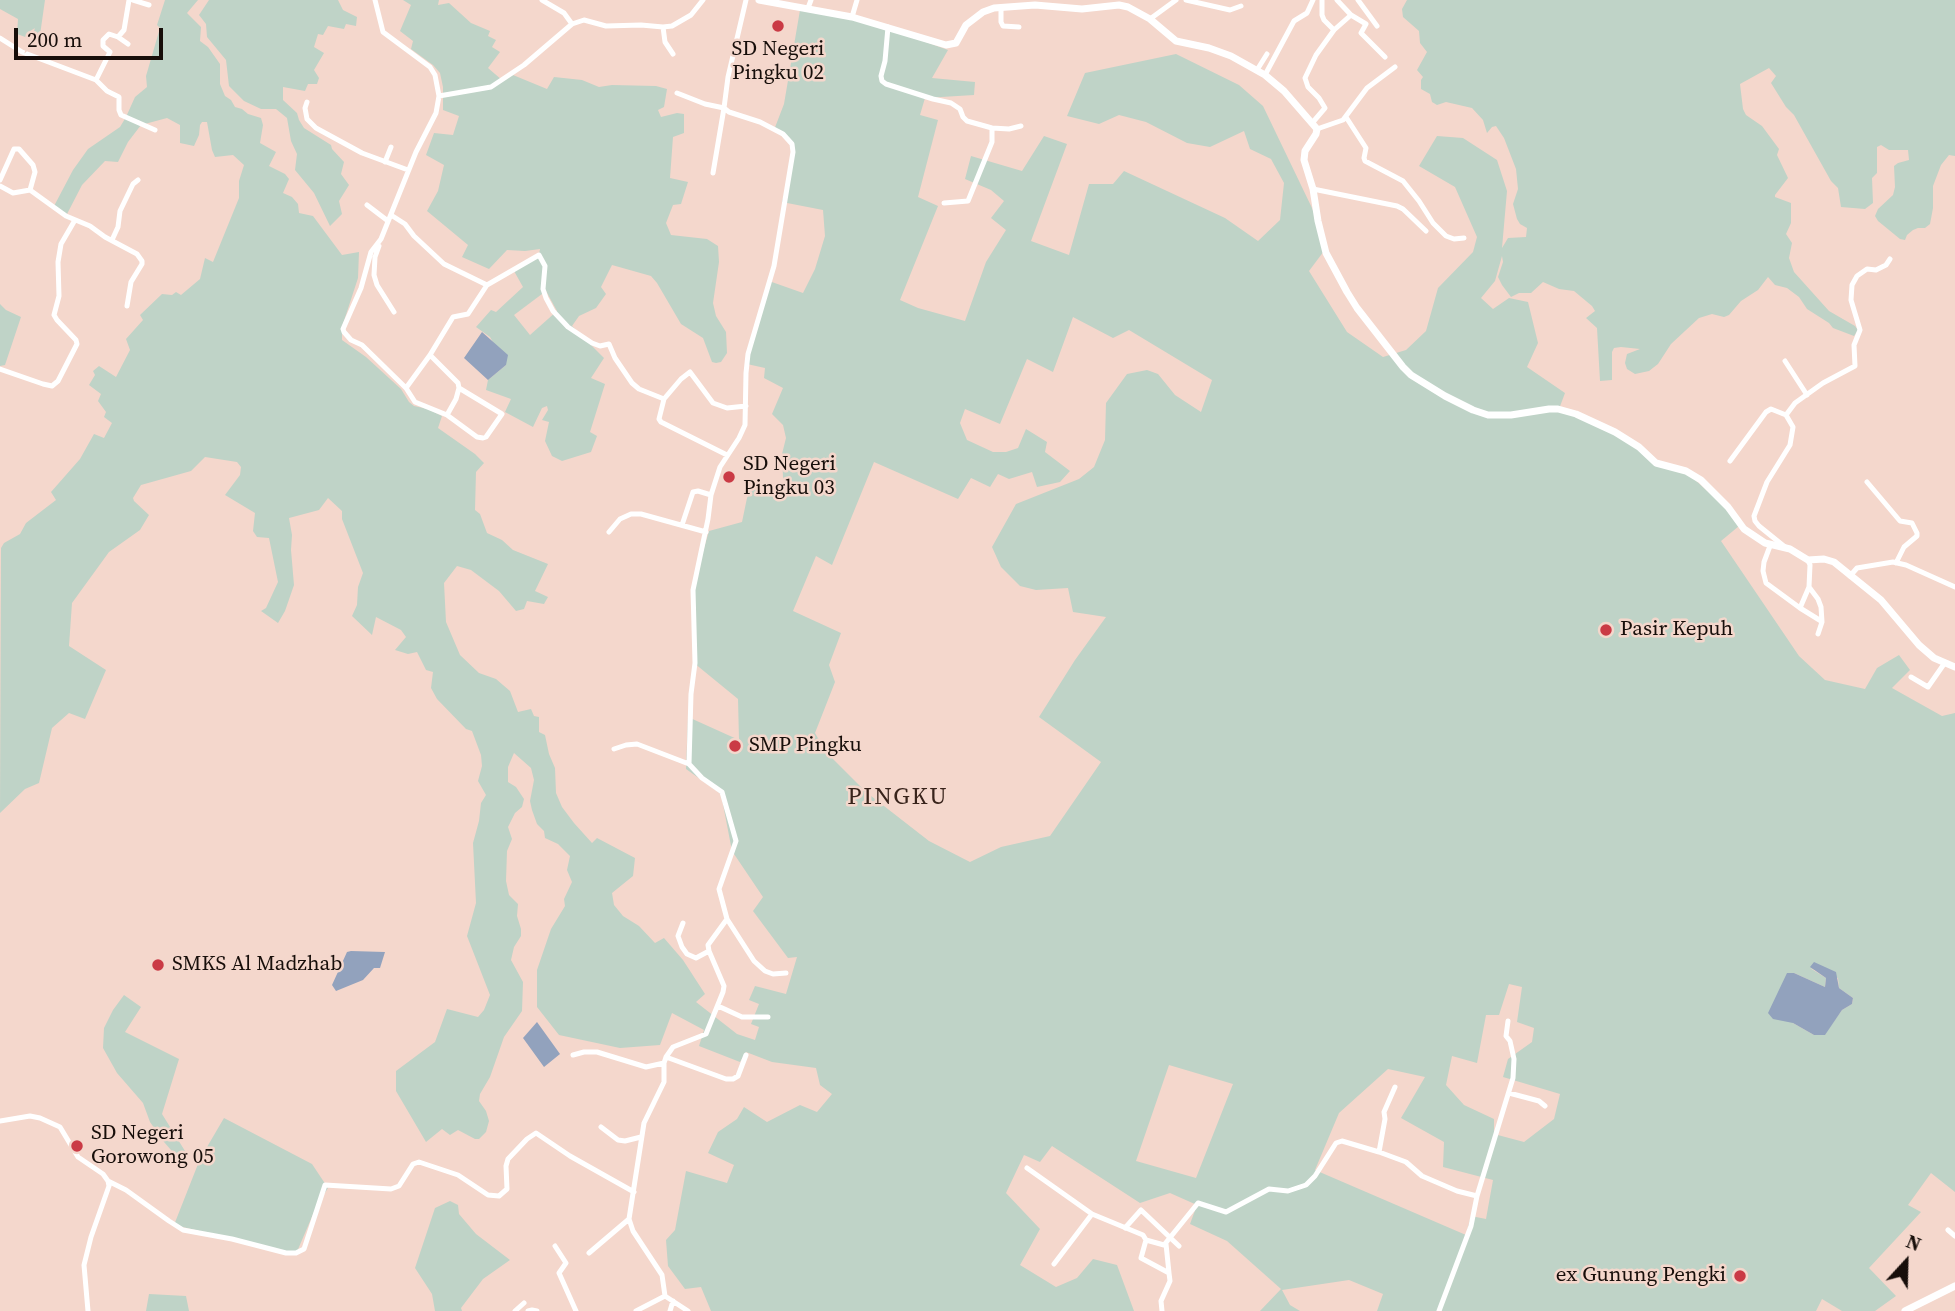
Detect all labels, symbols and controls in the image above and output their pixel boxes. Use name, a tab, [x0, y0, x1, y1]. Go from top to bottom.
scale bar	[18, 14, 166, 58]
marker: SD Negeri Pingku 02	[770, 18, 786, 34]
text: 200 m	[27, 25, 82, 54]
place label: SD Negeri Pingku 02	[732, 37, 824, 87]
place label: SD Negeri Pingku 03	[743, 452, 836, 502]
marker: SD Negeri Pingku 03	[721, 469, 737, 485]
place label: Pasir Kepuh	[1620, 617, 1733, 643]
marker: Pasir Kepuh	[1598, 622, 1614, 638]
place label: SMP Pingku	[749, 733, 862, 759]
marker: SMP Pingku	[727, 738, 743, 754]
district label: PINGKU	[848, 784, 948, 812]
place label: SMKS Al Madzhab	[172, 952, 342, 978]
marker: SMKS Al Madzhab	[150, 957, 166, 973]
place label: SD Negeri Gorowong 05	[91, 1121, 214, 1171]
marker: SD Negeri Gorowong 05	[69, 1138, 85, 1154]
north arrow	[1871, 1227, 1941, 1297]
text: N	[1903, 1228, 1925, 1257]
place label: ex Gunung Pengki	[1556, 1263, 1726, 1289]
marker: ex Gunung Pengki	[1732, 1268, 1748, 1284]

